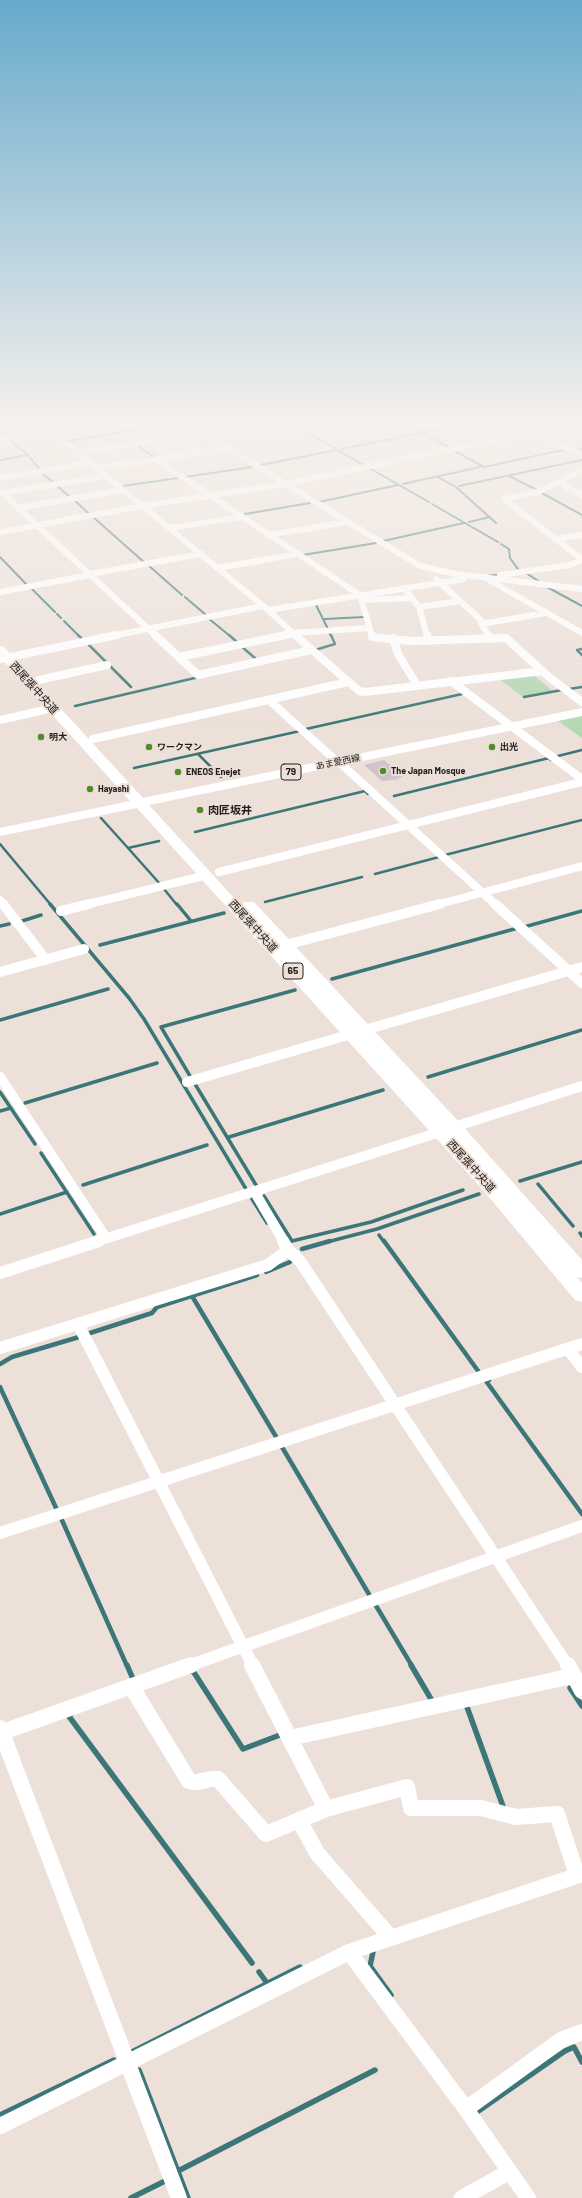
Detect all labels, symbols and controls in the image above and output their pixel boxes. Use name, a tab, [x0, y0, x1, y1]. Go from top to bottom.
street label: 西尾張中央道	[7, 659, 61, 717]
marker: 明大	[36, 732, 46, 742]
place label: 明大	[49, 732, 67, 742]
marker: ワークマン	[144, 742, 154, 752]
place label: ワークマン	[157, 742, 202, 752]
marker: 出光	[487, 742, 497, 752]
place label: 出光	[500, 742, 518, 752]
street label: あま愛西線	[315, 752, 361, 772]
road number: 79	[281, 764, 301, 780]
marker: The Japan Mosque	[378, 766, 388, 776]
place label: The Japan Mosque	[391, 766, 465, 776]
marker: ENEOS Enejet	[173, 767, 183, 777]
place label: ENEOS Enejet	[186, 767, 241, 777]
marker: Hayashi	[85, 784, 95, 794]
place label: Hayashi	[98, 784, 129, 794]
place label: 肉匠坂井	[208, 803, 252, 817]
marker: 肉匠坂井	[195, 805, 205, 815]
street label: 西尾張中央道	[226, 897, 280, 955]
road number: 65	[283, 963, 303, 979]
street label: 西尾張中央道	[444, 1137, 498, 1195]

